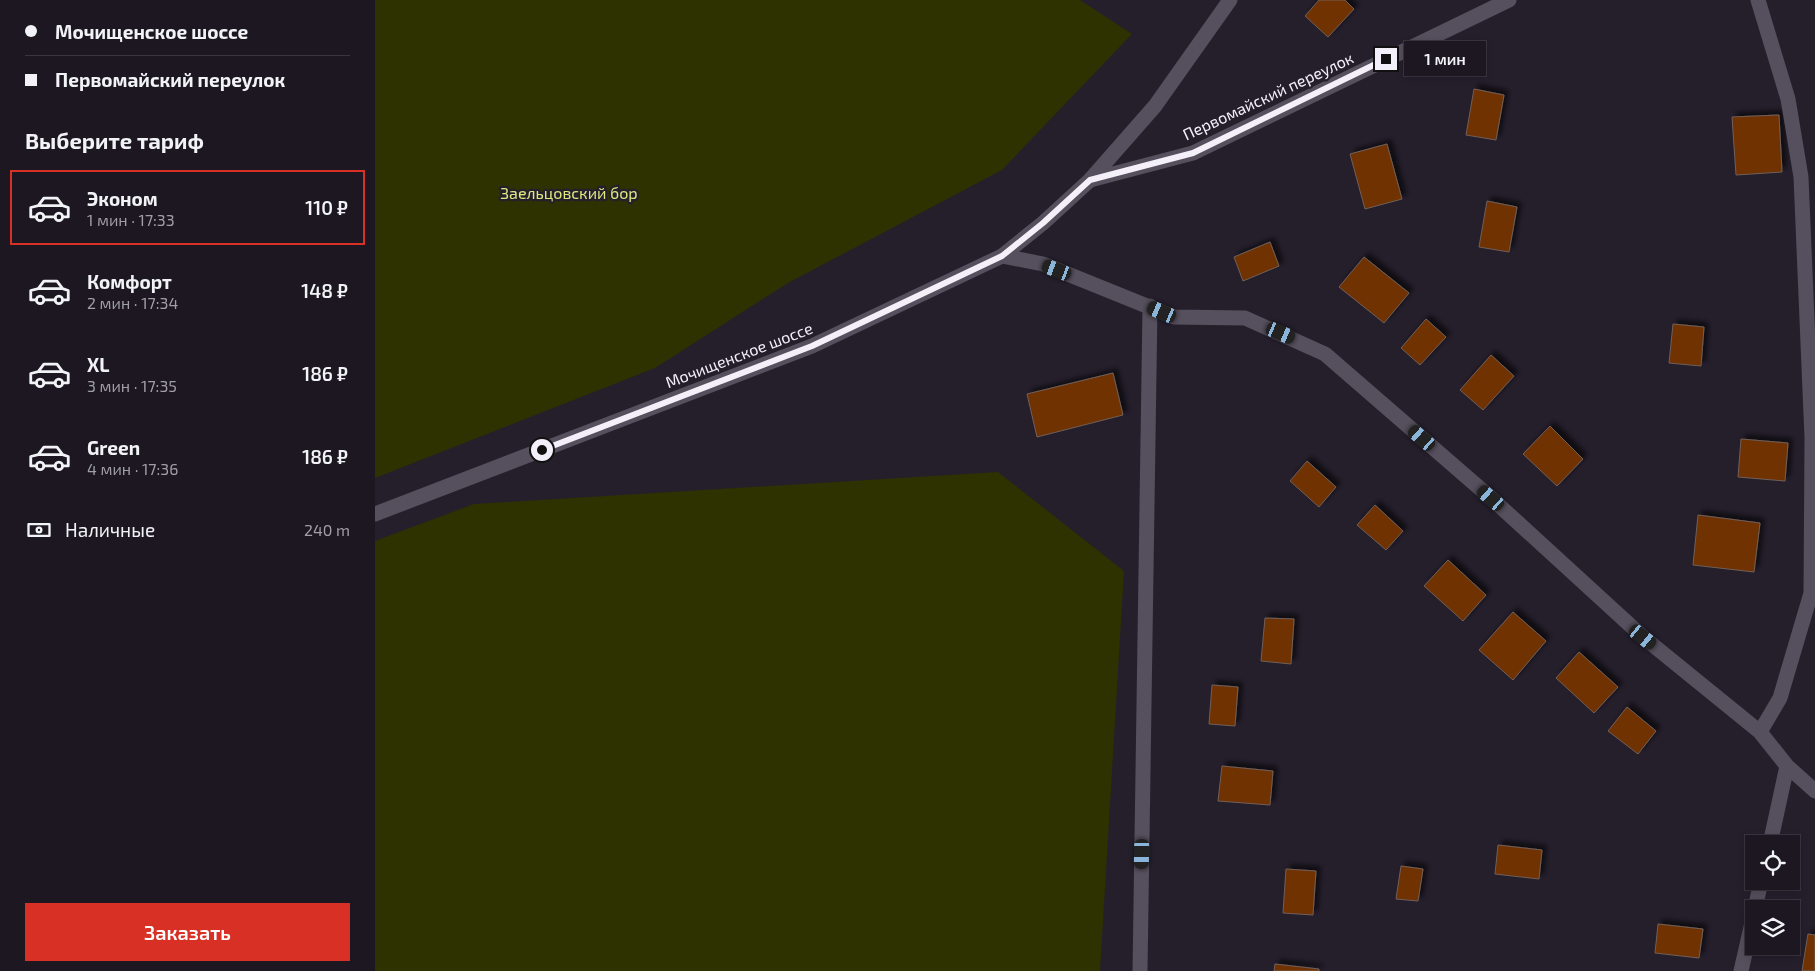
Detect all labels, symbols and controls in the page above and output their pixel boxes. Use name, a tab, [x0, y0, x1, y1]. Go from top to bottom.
text: Мочищенское шоссе	[55, 20, 248, 43]
callout: 1 мин	[1403, 42, 1486, 76]
street label: Первомайский переулок	[1179, 47, 1357, 144]
route end	[1375, 48, 1397, 70]
text: 1 мин	[1424, 49, 1466, 68]
text: Первомайский переулок	[55, 68, 285, 91]
text: Выберите тариф	[25, 127, 204, 153]
park label: Заельцовский бор	[500, 183, 638, 202]
icon: car	[27, 185, 72, 230]
text: Эконом	[87, 187, 158, 210]
text: 110 ₽	[305, 196, 348, 219]
text: 1 мин · 17:33	[87, 210, 175, 229]
car	[1040, 258, 1073, 282]
icon: car	[27, 268, 72, 313]
text: Комфорт	[87, 270, 172, 293]
text: 148 ₽	[301, 279, 348, 302]
text: 2 мин · 17:34	[87, 293, 178, 312]
car	[1145, 299, 1178, 325]
street label: Мочищенское шоссе	[663, 318, 815, 391]
car	[1264, 320, 1297, 346]
icon: car	[27, 351, 72, 396]
text: XL	[87, 353, 109, 376]
text: 186 ₽	[302, 362, 348, 385]
text: 3 мин · 17:35	[87, 376, 177, 395]
car	[1405, 422, 1438, 454]
icon: car	[27, 434, 72, 479]
text: Green	[87, 436, 140, 459]
route start	[531, 439, 553, 461]
text: 186 ₽	[302, 445, 348, 468]
text: 4 мин · 17:36	[87, 459, 178, 478]
car	[1474, 482, 1507, 514]
icon: cash	[25, 516, 53, 544]
text: Наличные	[65, 518, 155, 541]
text: 240 m	[304, 520, 350, 539]
car	[1626, 622, 1659, 652]
map controls	[1745, 835, 1800, 955]
button: locate	[1745, 835, 1800, 890]
car	[1134, 839, 1149, 869]
button: layers	[1745, 900, 1800, 955]
button: Заказать	[25, 903, 350, 961]

